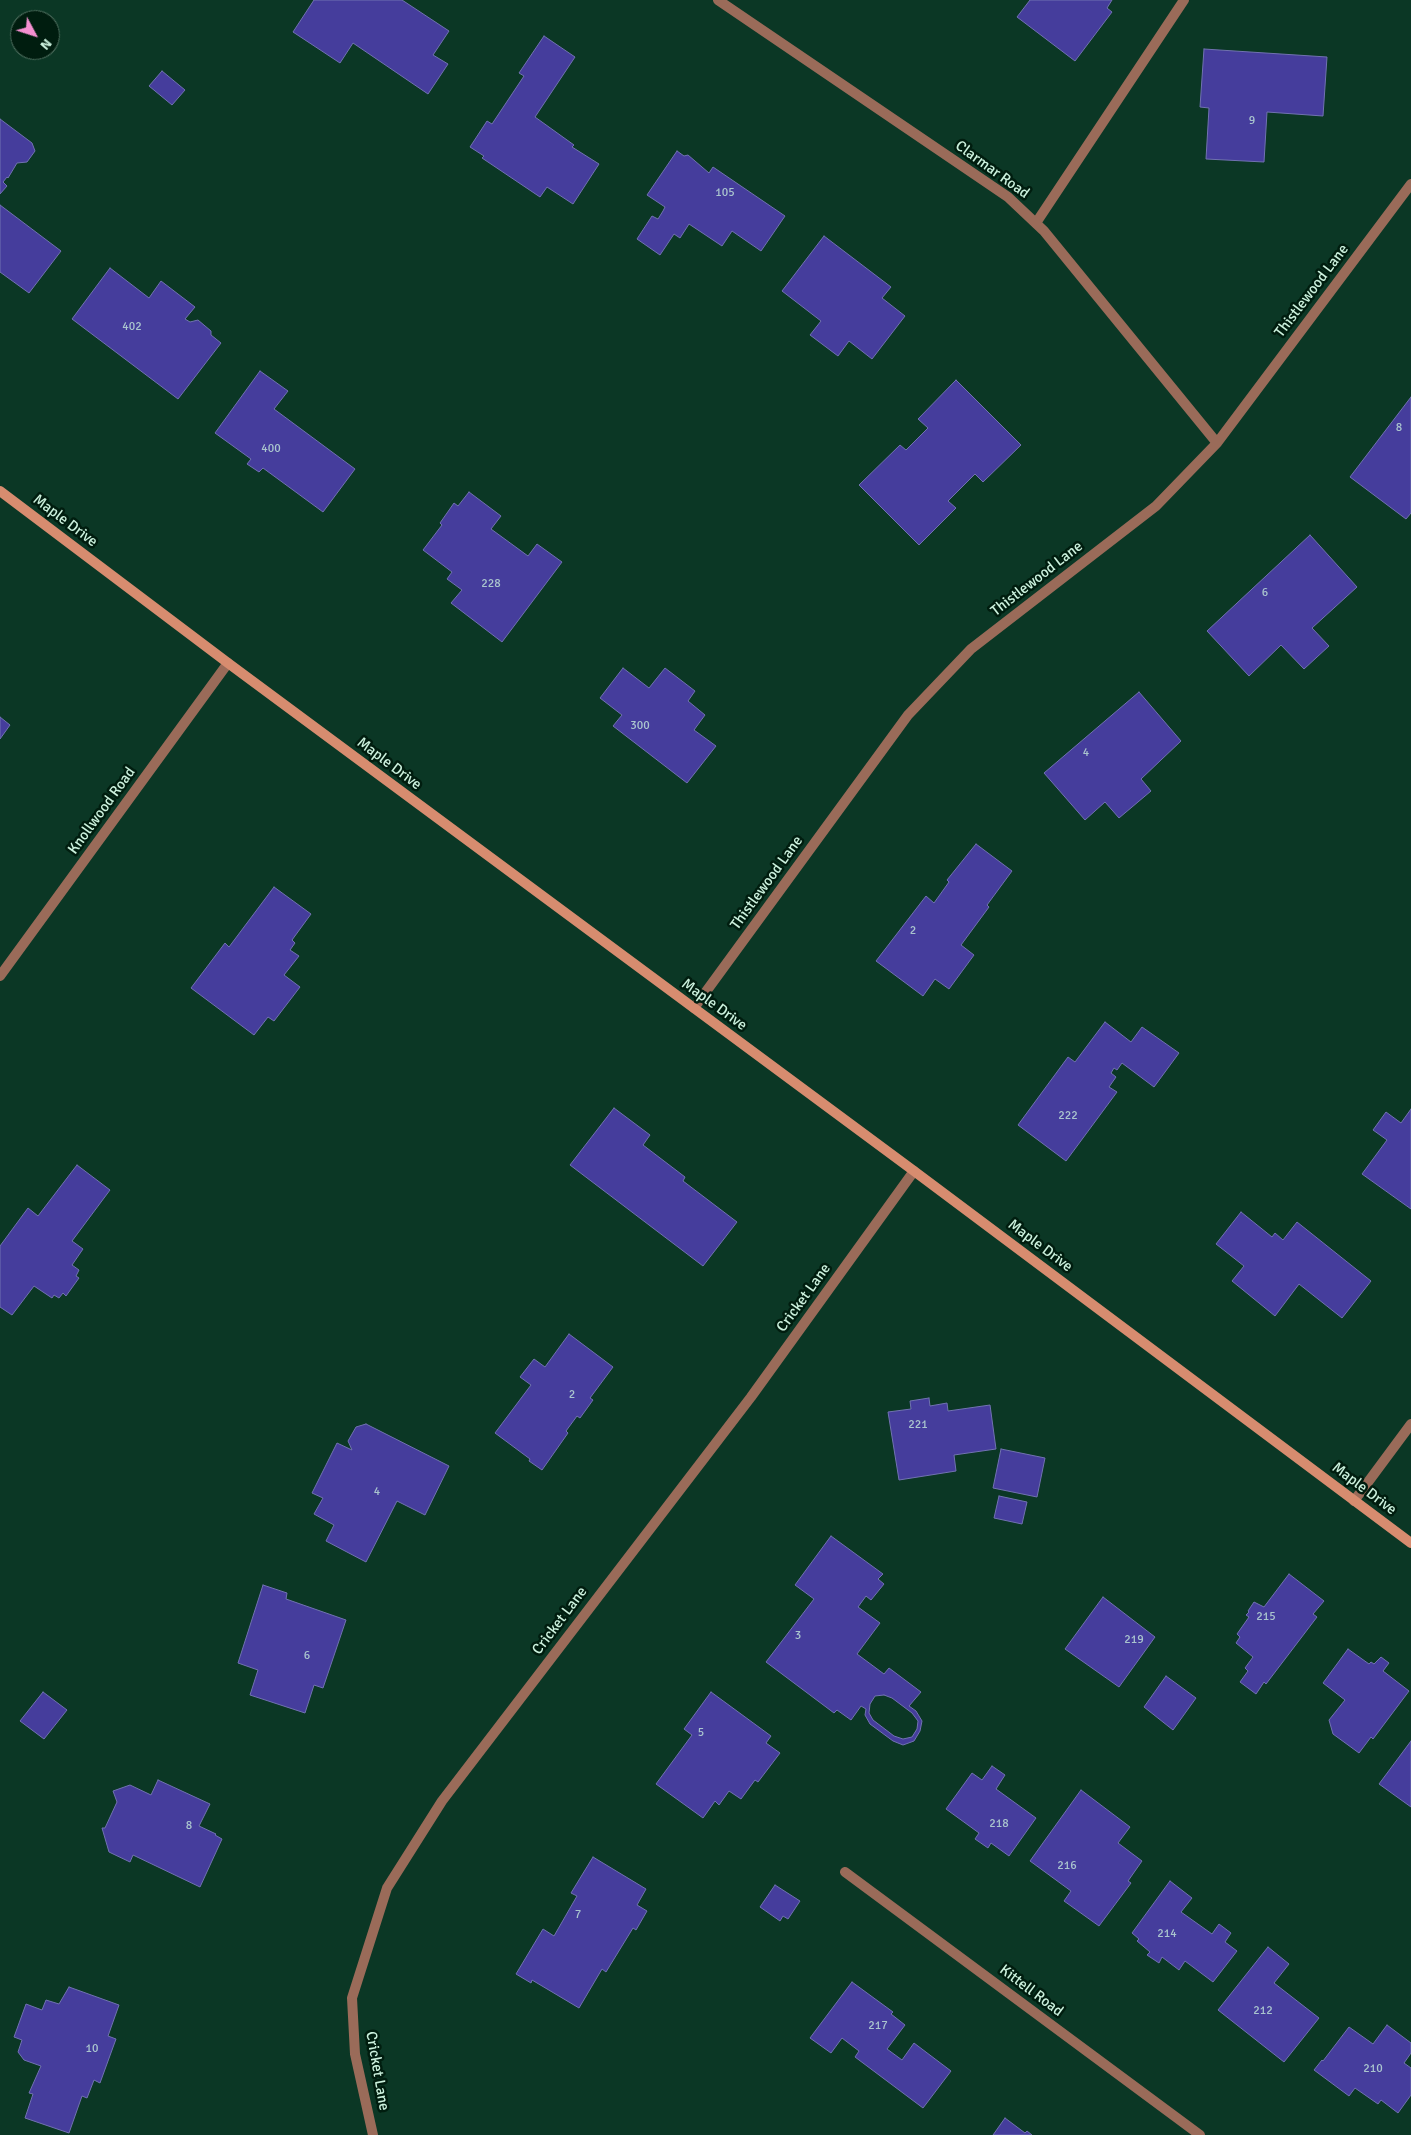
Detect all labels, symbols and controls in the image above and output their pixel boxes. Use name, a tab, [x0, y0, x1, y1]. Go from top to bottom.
north arrow	[10, 10, 60, 60]
text: N	[36, 35, 56, 54]
house number: 9	[1249, 114, 1255, 128]
street label: Clarmar Road	[951, 137, 1033, 203]
house number: 105	[715, 186, 735, 200]
street label: Thistlewood Lane	[1271, 241, 1353, 341]
house number: 402	[122, 320, 142, 334]
house number: 8	[1396, 421, 1402, 435]
house number: 400	[261, 442, 281, 456]
street label: Maple Drive	[29, 491, 101, 551]
street label: Thistlewood Lane	[988, 538, 1086, 620]
house number: 228	[481, 577, 501, 591]
house number: 6	[1262, 586, 1268, 600]
house number: 300	[630, 719, 650, 733]
street label: Maple Drive	[353, 734, 425, 794]
house number: 4	[1083, 746, 1089, 760]
street label: Knollwood Road	[64, 764, 140, 858]
street label: Thistlewood Lane	[727, 833, 807, 933]
house number: 2	[910, 924, 916, 938]
street label: Maple Drive	[678, 975, 750, 1035]
house number: 222	[1058, 1109, 1078, 1123]
street label: Maple Drive	[1004, 1216, 1076, 1276]
street label: Cricket Lane	[773, 1260, 835, 1336]
house number: 2	[569, 1388, 575, 1402]
house number: 221	[908, 1418, 928, 1432]
street label: Maple Drive	[1328, 1459, 1400, 1519]
house number: 4	[374, 1485, 380, 1499]
street label: Cricket Lane	[529, 1584, 591, 1658]
house number: 215	[1256, 1610, 1276, 1624]
house number: 3	[795, 1629, 801, 1643]
house number: 219	[1124, 1633, 1144, 1647]
house number: 6	[304, 1649, 310, 1663]
house number: 5	[698, 1726, 704, 1740]
house number: 218	[989, 1817, 1009, 1831]
house number: 8	[186, 1819, 192, 1833]
house number: 216	[1057, 1859, 1077, 1873]
house number: 7	[575, 1908, 581, 1922]
house number: 214	[1157, 1927, 1177, 1941]
street label: Kittell Road	[996, 1961, 1066, 2021]
house number: 212	[1253, 2004, 1273, 2018]
house number: 217	[868, 2019, 888, 2033]
street label: Cricket Lane	[361, 2030, 393, 2112]
house number: 10	[86, 2042, 98, 2056]
house number: 210	[1363, 2062, 1383, 2076]

